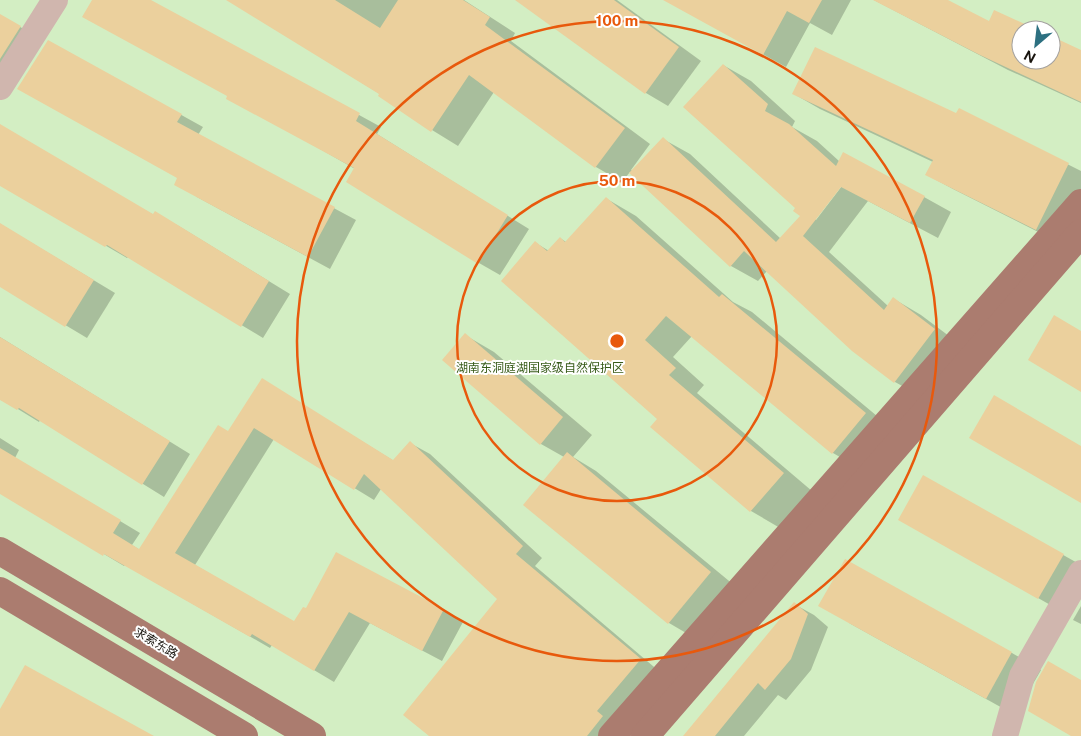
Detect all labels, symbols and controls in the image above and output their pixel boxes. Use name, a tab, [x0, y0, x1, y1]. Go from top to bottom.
text: 100 m	[596, 12, 638, 29]
north arrow	[1011, 20, 1061, 70]
text: N	[1021, 47, 1038, 66]
text: 50 m	[599, 172, 635, 189]
centre of rings	[608, 332, 626, 350]
park label: 湖南东洞庭湖国家级自然保护区	[456, 361, 624, 375]
street label: 求索东路	[132, 625, 180, 661]

